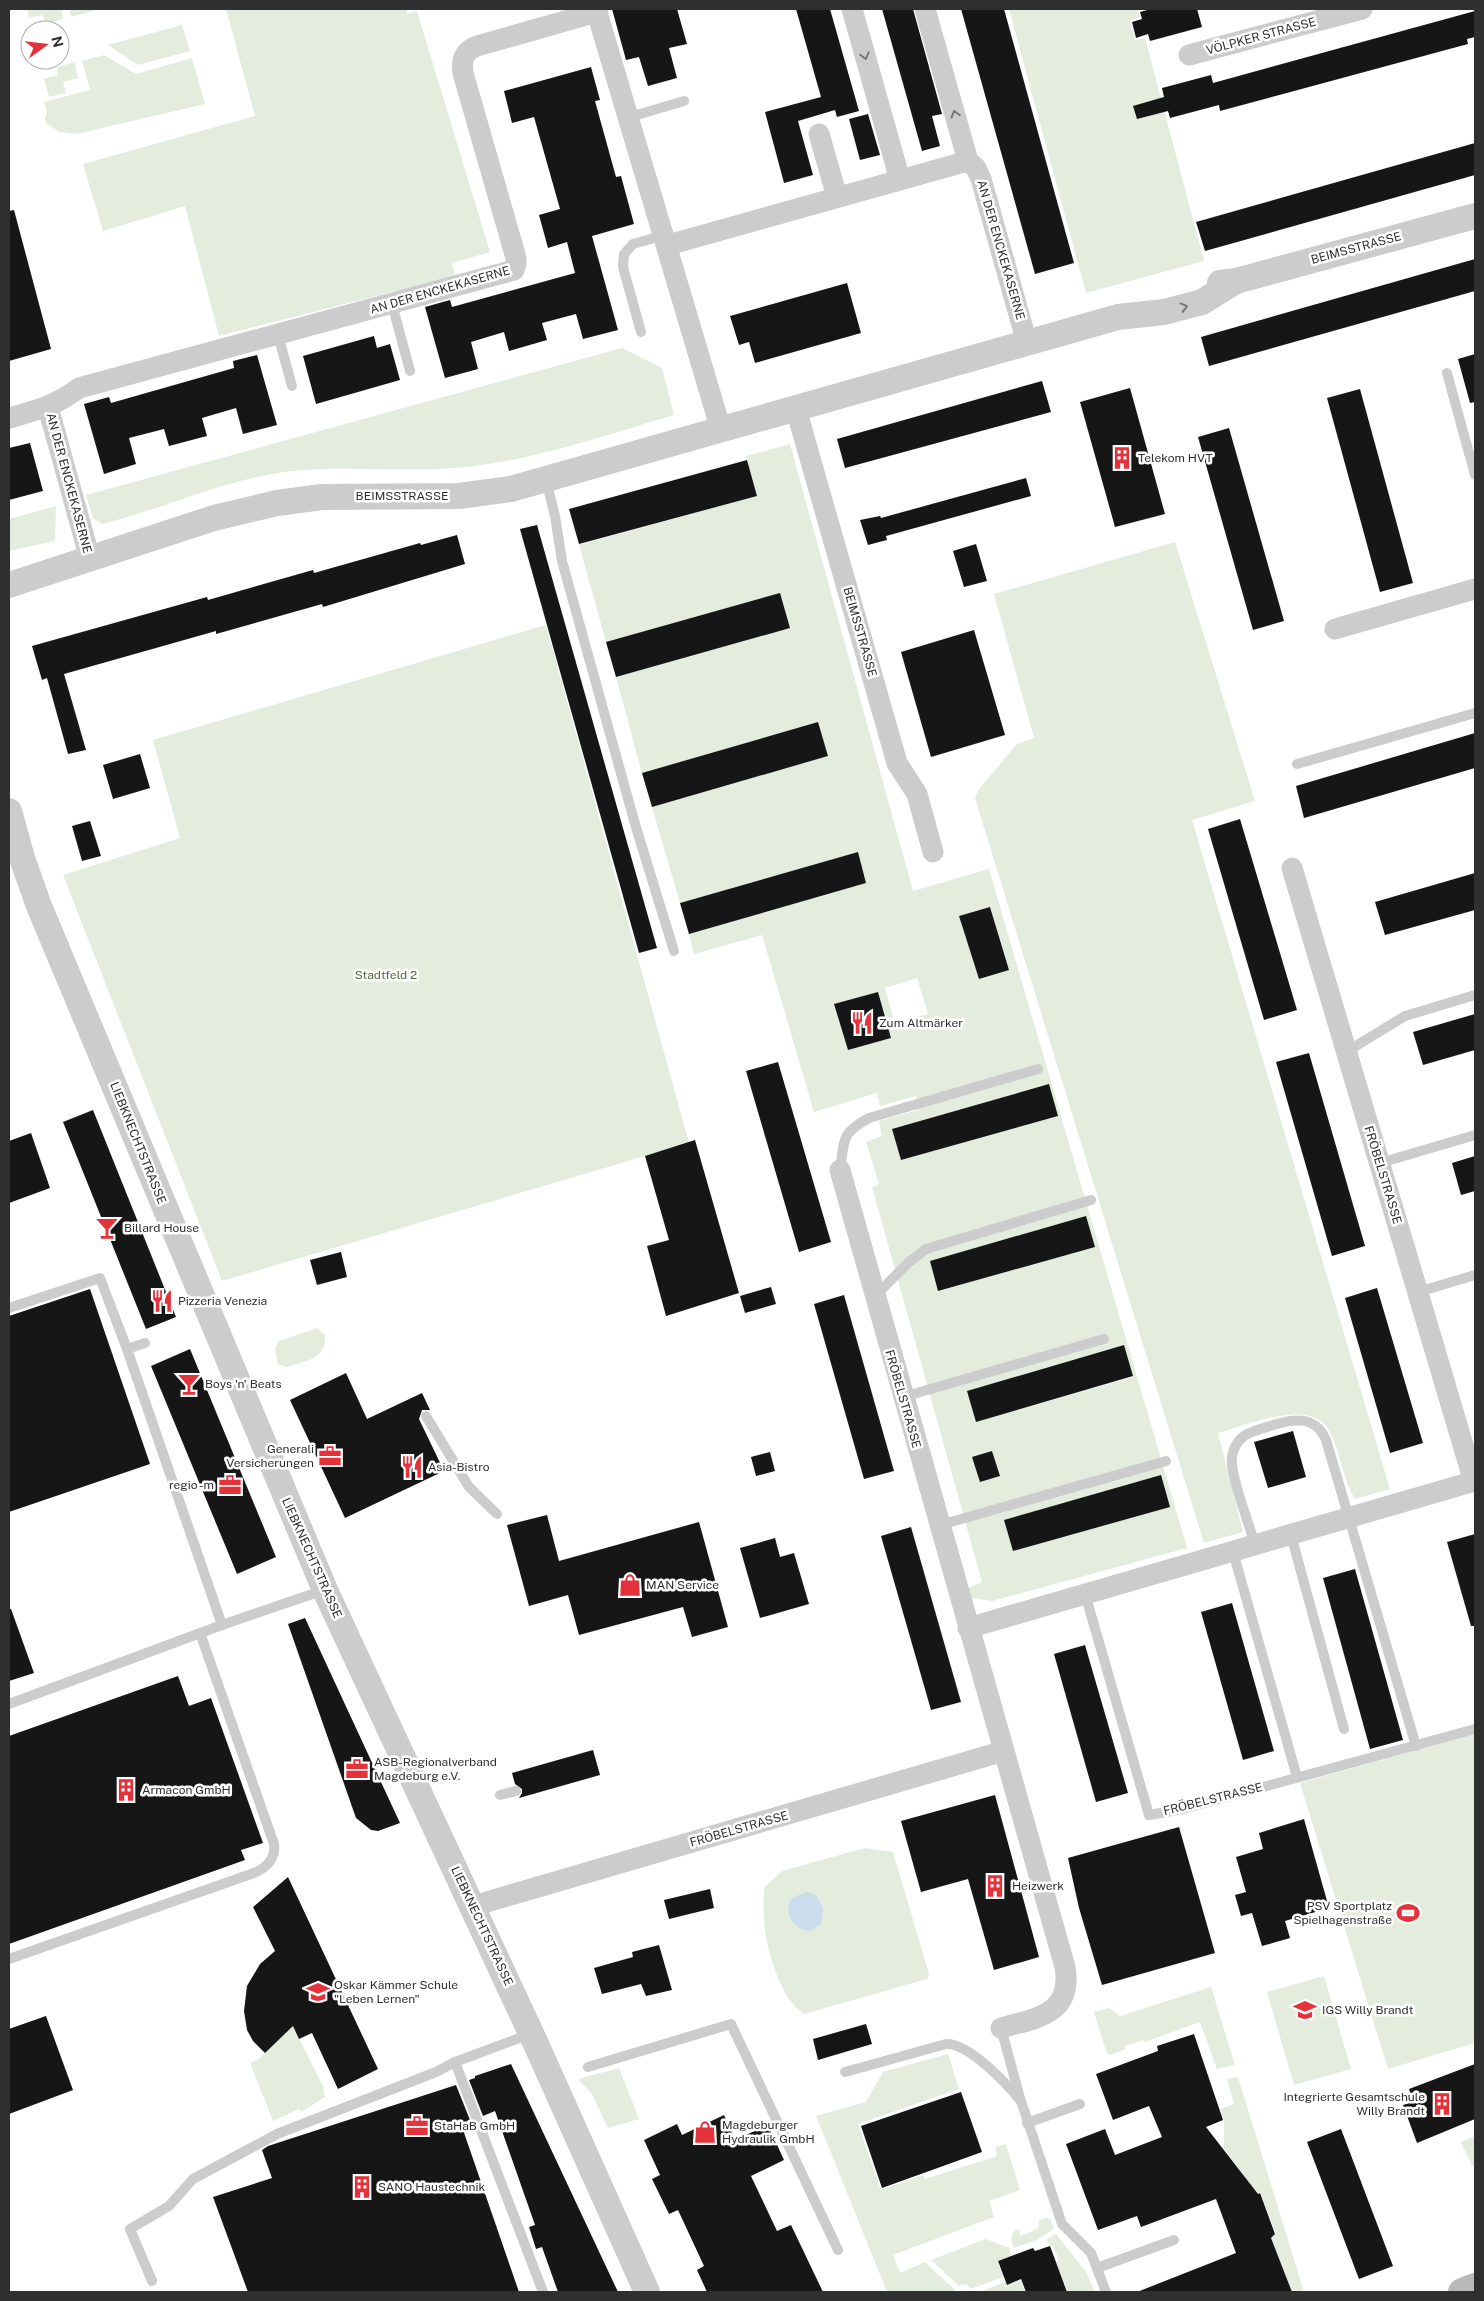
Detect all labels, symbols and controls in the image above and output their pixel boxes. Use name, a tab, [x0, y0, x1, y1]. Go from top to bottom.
street label: VÖLPKER STRASSE	[1205, 15, 1317, 57]
north arrow	[20, 20, 70, 70]
text: N	[48, 34, 67, 49]
one-way arrow	[860, 51, 870, 59]
one-way arrow	[950, 110, 960, 118]
street label: AN DER ENCKEKASERNE	[974, 179, 1028, 321]
street label: BEIMSSTRASSE	[1309, 229, 1403, 267]
street label: AN DER ENCKEKASERNE	[369, 263, 511, 317]
one-way arrow	[1179, 302, 1188, 313]
street label: AN DER ENCKEKASERNE	[44, 411, 94, 555]
building icon: Telekom HVT	[1109, 445, 1135, 471]
place label: Telekom HVT	[1138, 451, 1213, 465]
street label: BEIMSSTRASSE	[356, 489, 448, 503]
street label: BEIMSSTRASSE	[840, 585, 880, 679]
park label: Stadtfeld 2	[355, 968, 417, 982]
restaurant icon: Zum Altmärker	[849, 1010, 875, 1036]
place label: Zum Altmärker	[879, 1016, 963, 1030]
street label: LIEBKNECHTSTRASSE	[107, 1080, 169, 1206]
street label: FRÖBELSTRASSE	[1361, 1124, 1405, 1226]
bar icon: Billard House	[94, 1215, 120, 1241]
place label: Billard House	[124, 1221, 199, 1235]
restaurant icon: Pizzeria Venezia	[149, 1288, 175, 1314]
place label: Pizzeria Venezia	[178, 1294, 267, 1308]
street label: FRÖBELSTRASSE	[882, 1348, 924, 1450]
bar icon: Boys 'n' Beats	[176, 1371, 202, 1397]
place label: Boys 'n' Beats	[205, 1377, 282, 1391]
place label: Generali Versicherungen	[226, 1442, 314, 1470]
office icon: Generali Versicherungen	[317, 1443, 343, 1469]
restaurant icon: Asia-Bistro	[399, 1454, 425, 1480]
place label: Asia-Bistro	[428, 1460, 490, 1474]
office icon: regio -m	[217, 1472, 243, 1498]
place label: regio -m	[169, 1478, 214, 1492]
street label: LIEBKNECHTSTRASSE	[279, 1496, 345, 1620]
shop icon: MAN Service	[617, 1572, 643, 1598]
place label: MAN Service	[646, 1578, 719, 1592]
place label: ASB-Regionalverband Magdeburg e.V.	[374, 1755, 497, 1783]
office icon: ASB-Regionalverband Magdeburg e.V.	[344, 1756, 370, 1782]
building icon: Armacon GmbH	[113, 1777, 139, 1803]
street label: FRÖBELSTRASSE	[1162, 1780, 1264, 1818]
place label: Armacon GmbH	[142, 1783, 231, 1797]
street label: FRÖBELSTRASSE	[688, 1808, 790, 1850]
street label: LIEBKNECHTSTRASSE	[448, 1864, 516, 1988]
building icon: Heizwerk	[982, 1873, 1008, 1899]
place label: Heizwerk	[1012, 1879, 1064, 1893]
place label: PSV Sportplatz Spielhagenstraße	[1293, 1899, 1392, 1927]
sports icon: PSV Sportplatz Spielhagenstraße	[1395, 1900, 1421, 1926]
place label: Oskar Kämmer Schule "Leben Lernen"	[334, 1978, 458, 2006]
school or university icon: Oskar Kämmer Schule "Leben Lernen"	[305, 1979, 331, 2005]
school or university icon: IGS Willy Brandt	[1292, 1997, 1318, 2023]
place label: IGS Willy Brandt	[1322, 2003, 1414, 2017]
place label: Integrierte Gesamtschule Willy Brandt	[1283, 2090, 1425, 2118]
building icon: Integrierte Gesamtschule Willy Brandt	[1429, 2091, 1455, 2117]
office icon: StaHaB GmbH	[404, 2113, 430, 2139]
place label: Magdeburger Hydraulik GmbH	[722, 2118, 815, 2146]
place label: StaHaB GmbH	[434, 2119, 515, 2133]
shop icon: Magdeburger Hydraulik GmbH	[692, 2119, 718, 2145]
building icon: SANO Haustechnik	[349, 2174, 375, 2200]
place label: SANO Haustechnik	[378, 2180, 485, 2194]

